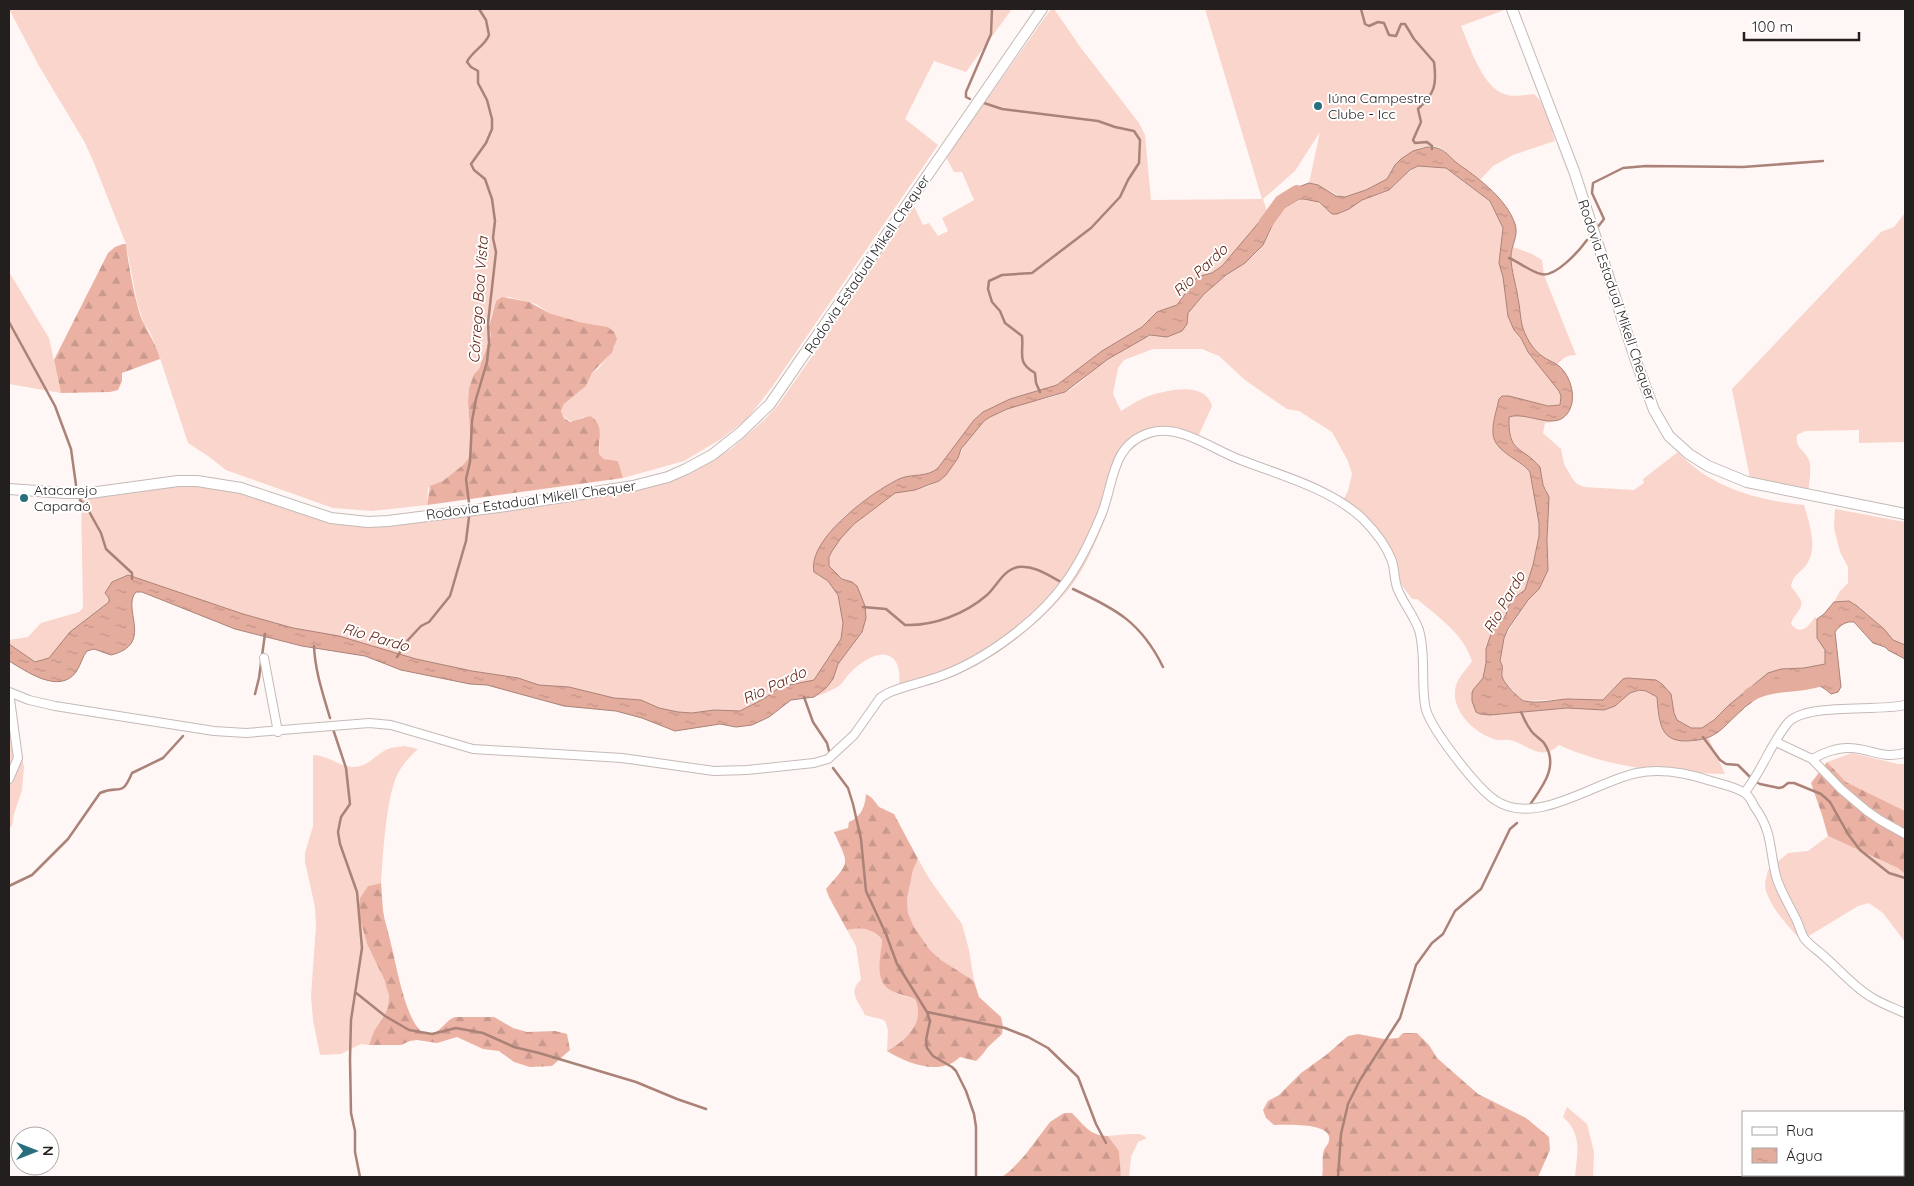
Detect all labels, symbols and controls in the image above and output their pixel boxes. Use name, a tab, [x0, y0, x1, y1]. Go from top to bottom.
scale bar	[1744, 10, 1859, 42]
text: 100 m	[1752, 17, 1793, 36]
place label: Iúna Campestre Clube - Icc	[1328, 89, 1431, 123]
marker: Iúna Campestre Clube - Icc	[1312, 100, 1324, 112]
street label: Rodovia Estadual Mikell Chequer	[800, 171, 934, 357]
street label: Rodovia Estadual Mikell Chequer	[1574, 197, 1660, 404]
water label: Córrego Boa Vista	[464, 235, 492, 364]
water label: Rio Pardo	[1169, 239, 1232, 300]
street label: Rodovia Estadual Mikell Chequer	[425, 476, 638, 524]
place label: Atacarejo Caparaó	[34, 481, 97, 515]
marker: Atacarejo Caparaó	[18, 492, 30, 504]
water label: Rio Pardo	[1479, 567, 1530, 636]
water label: Rio Pardo	[341, 619, 412, 656]
water label: Rio Pardo	[739, 662, 810, 708]
legend	[1742, 1111, 1904, 1176]
text: Rua	[1786, 1121, 1814, 1140]
north arrow	[10, 1126, 60, 1176]
text: N	[39, 1146, 57, 1156]
text: Água	[1786, 1146, 1823, 1165]

